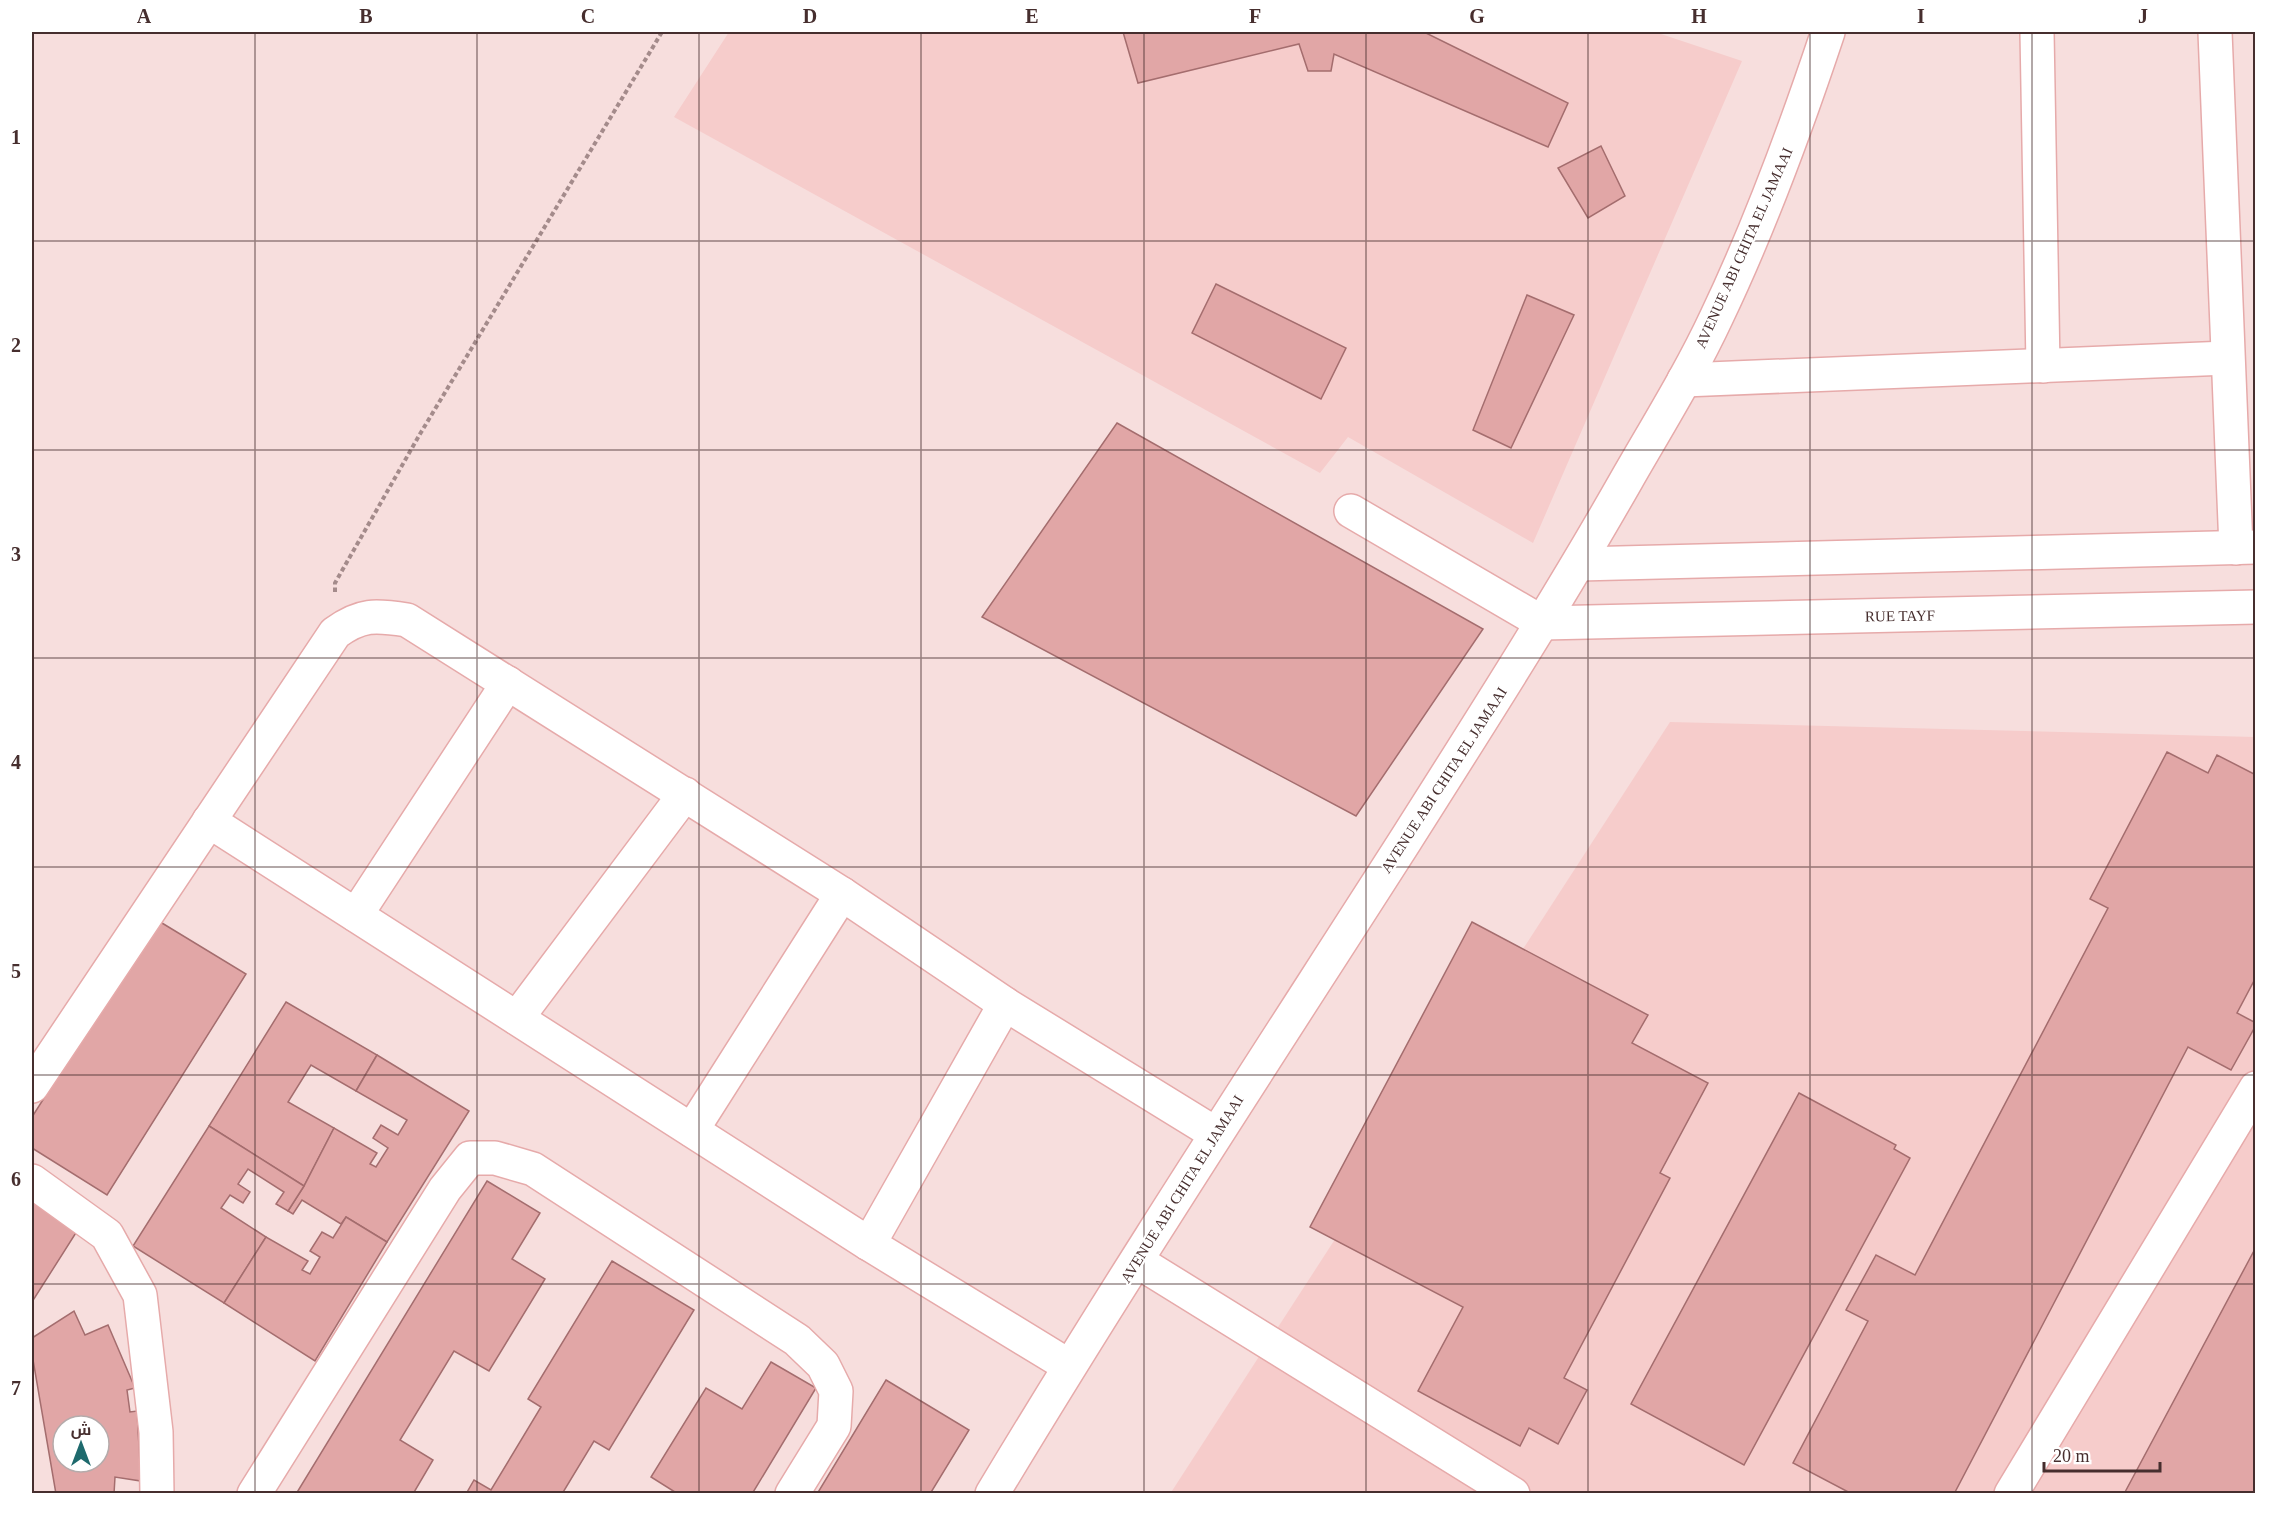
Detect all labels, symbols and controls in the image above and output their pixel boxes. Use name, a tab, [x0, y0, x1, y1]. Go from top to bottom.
text: A	[137, 5, 152, 27]
text: B	[359, 5, 373, 27]
text: C	[581, 5, 595, 27]
text: D	[803, 5, 817, 27]
text: E	[1025, 5, 1039, 27]
text: F	[1249, 5, 1261, 27]
text: G	[1469, 5, 1485, 27]
text: H	[1691, 5, 1707, 27]
text: I	[1917, 5, 1925, 27]
text: J	[2138, 5, 2148, 27]
text: 1	[11, 126, 21, 148]
street label: AVENUE ABI CHITA EL JAMAAI	[1692, 145, 1796, 351]
text: 2	[11, 334, 21, 356]
text: 3	[11, 543, 21, 565]
street label: RUE TAYF	[1865, 607, 1935, 625]
street label: AVENUE ABI CHITA EL JAMAAI	[1378, 684, 1510, 876]
text: 4	[11, 751, 21, 773]
text: 5	[11, 960, 21, 982]
street label: AVENUE ABI CHITA EL JAMAAI	[1117, 1092, 1247, 1286]
text: 6	[11, 1168, 21, 1190]
text: 7	[11, 1377, 21, 1399]
north arrow	[51, 1414, 111, 1474]
text: ش	[71, 1421, 91, 1439]
scale bar	[2044, 1435, 2160, 1473]
text: 20 m	[2053, 1446, 2090, 1466]

